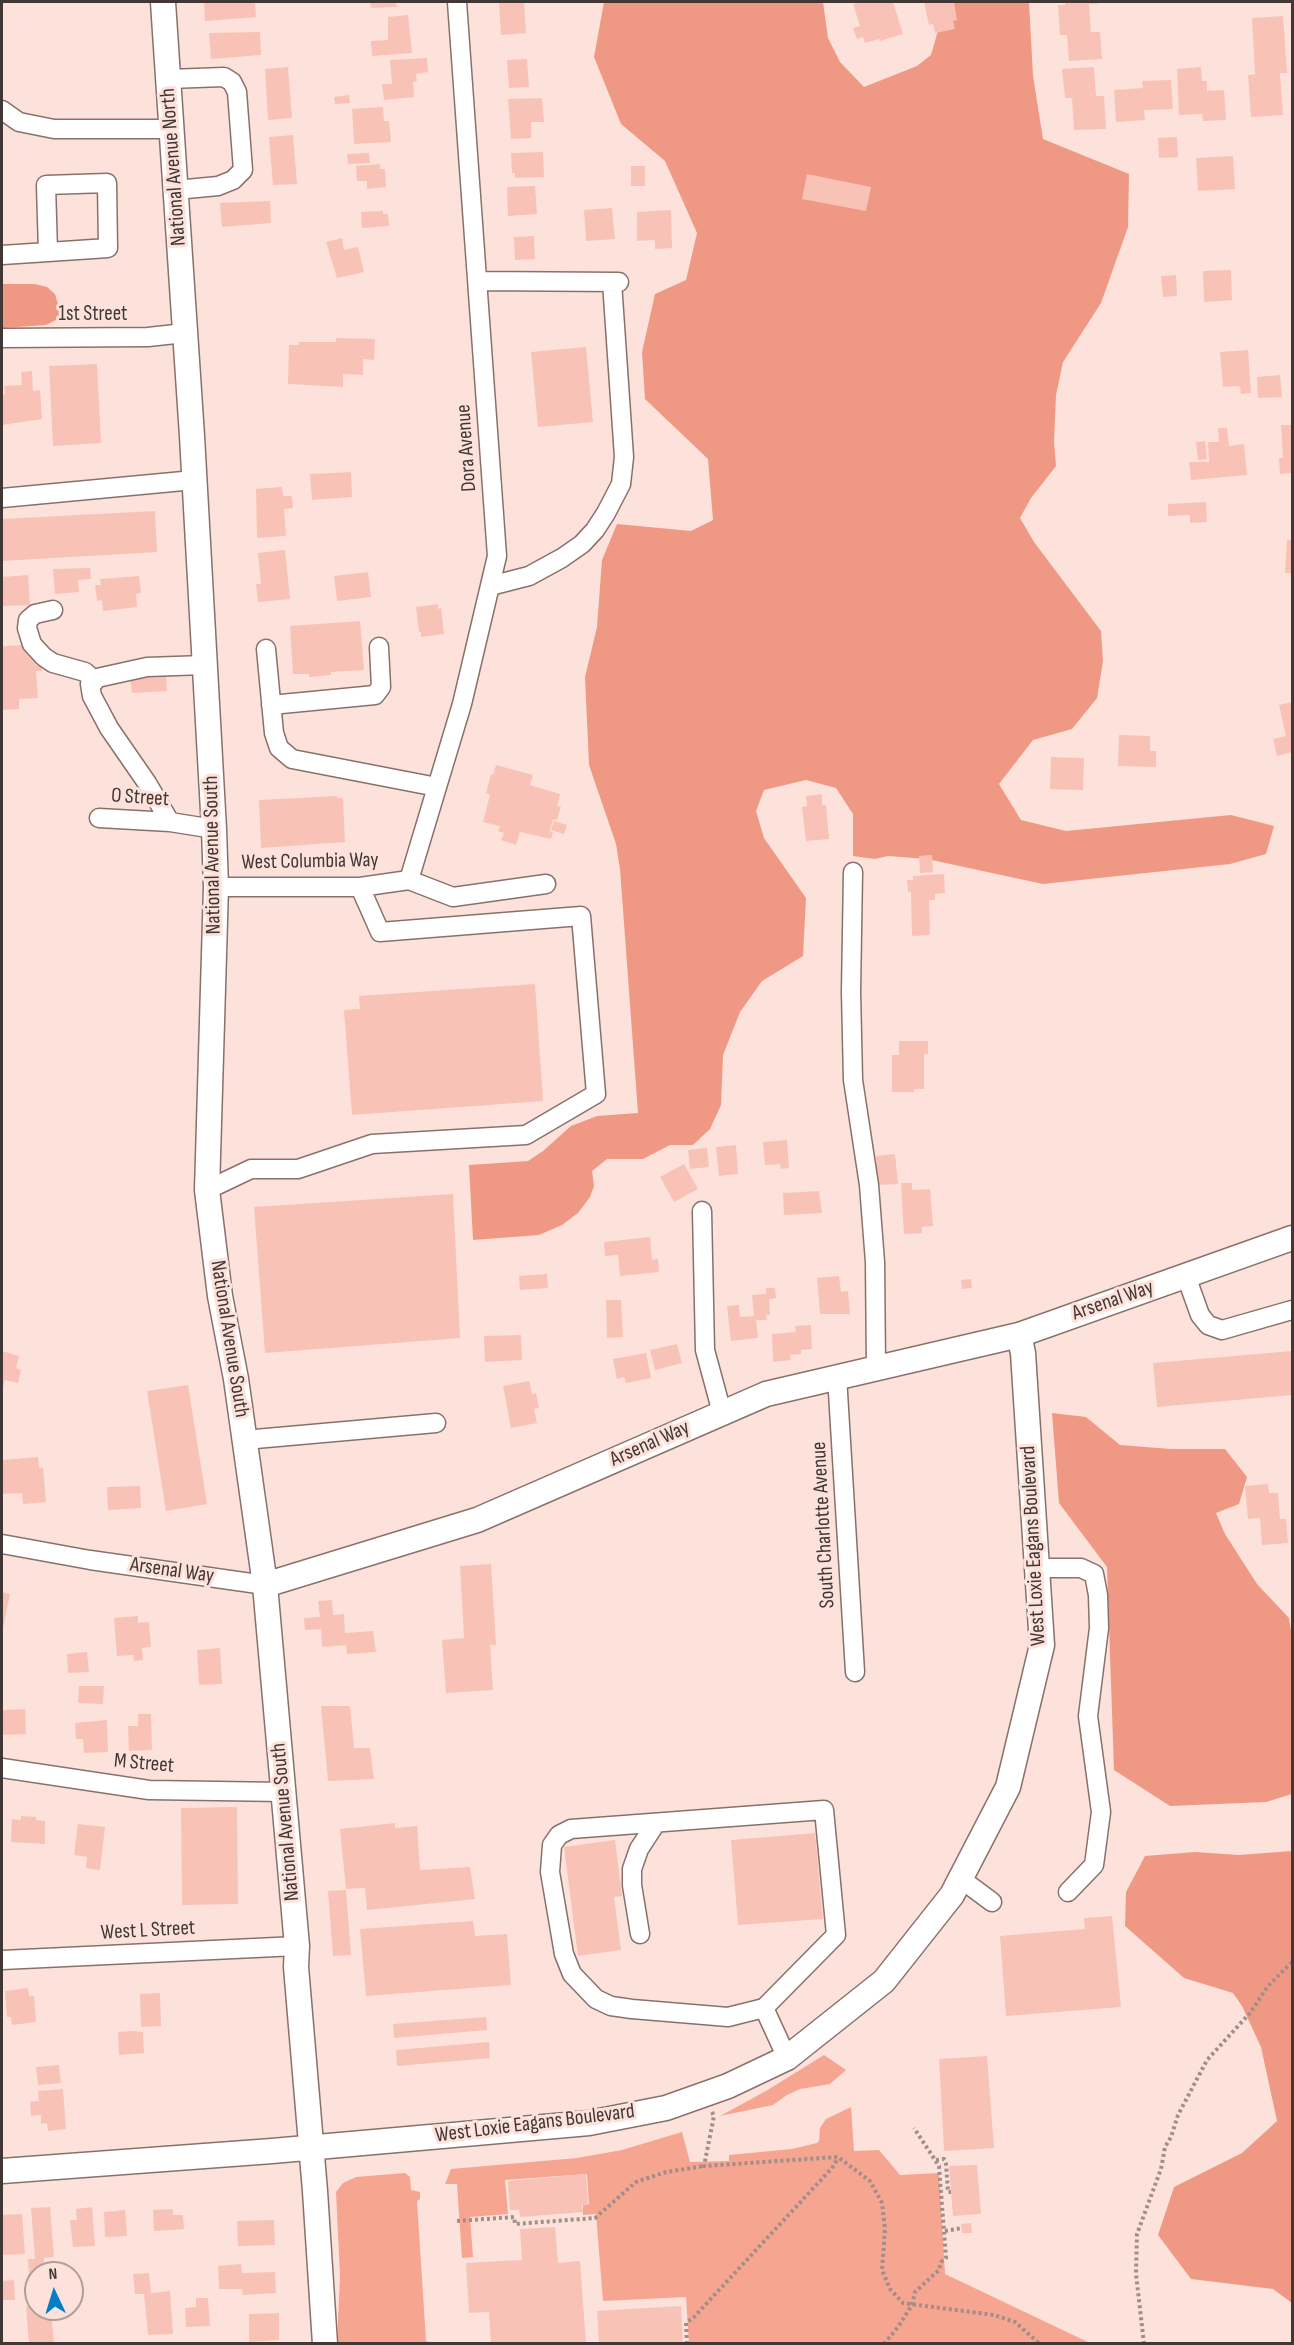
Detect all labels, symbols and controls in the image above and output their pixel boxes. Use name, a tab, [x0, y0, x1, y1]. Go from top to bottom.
street label: National Avenue North	[156, 87, 192, 247]
street label: 1st Street	[59, 302, 127, 328]
street label: Dora Avenue	[451, 403, 483, 493]
street label: National Avenue South	[199, 775, 227, 935]
street label: O Street	[110, 783, 170, 813]
street label: West Columbia Way	[241, 848, 379, 876]
street label: National Avenue South	[204, 1259, 254, 1419]
street label: Arsenal Way	[1069, 1275, 1157, 1327]
street label: Arsenal Way	[606, 1415, 694, 1473]
street label: South Charlotte Avenue	[807, 1441, 841, 1609]
street label: West Loxie Eagans Boulevard	[1016, 1445, 1052, 1647]
street label: Arsenal Way	[128, 1553, 216, 1589]
street label: National Avenue South	[267, 1742, 305, 1902]
street label: M Street	[113, 1749, 175, 1779]
street label: West L Street	[100, 1916, 196, 1946]
street label: West Loxie Eagans Boulevard	[434, 2099, 636, 2149]
north arrow	[24, 2261, 84, 2321]
text: N	[48, 2265, 58, 2284]

